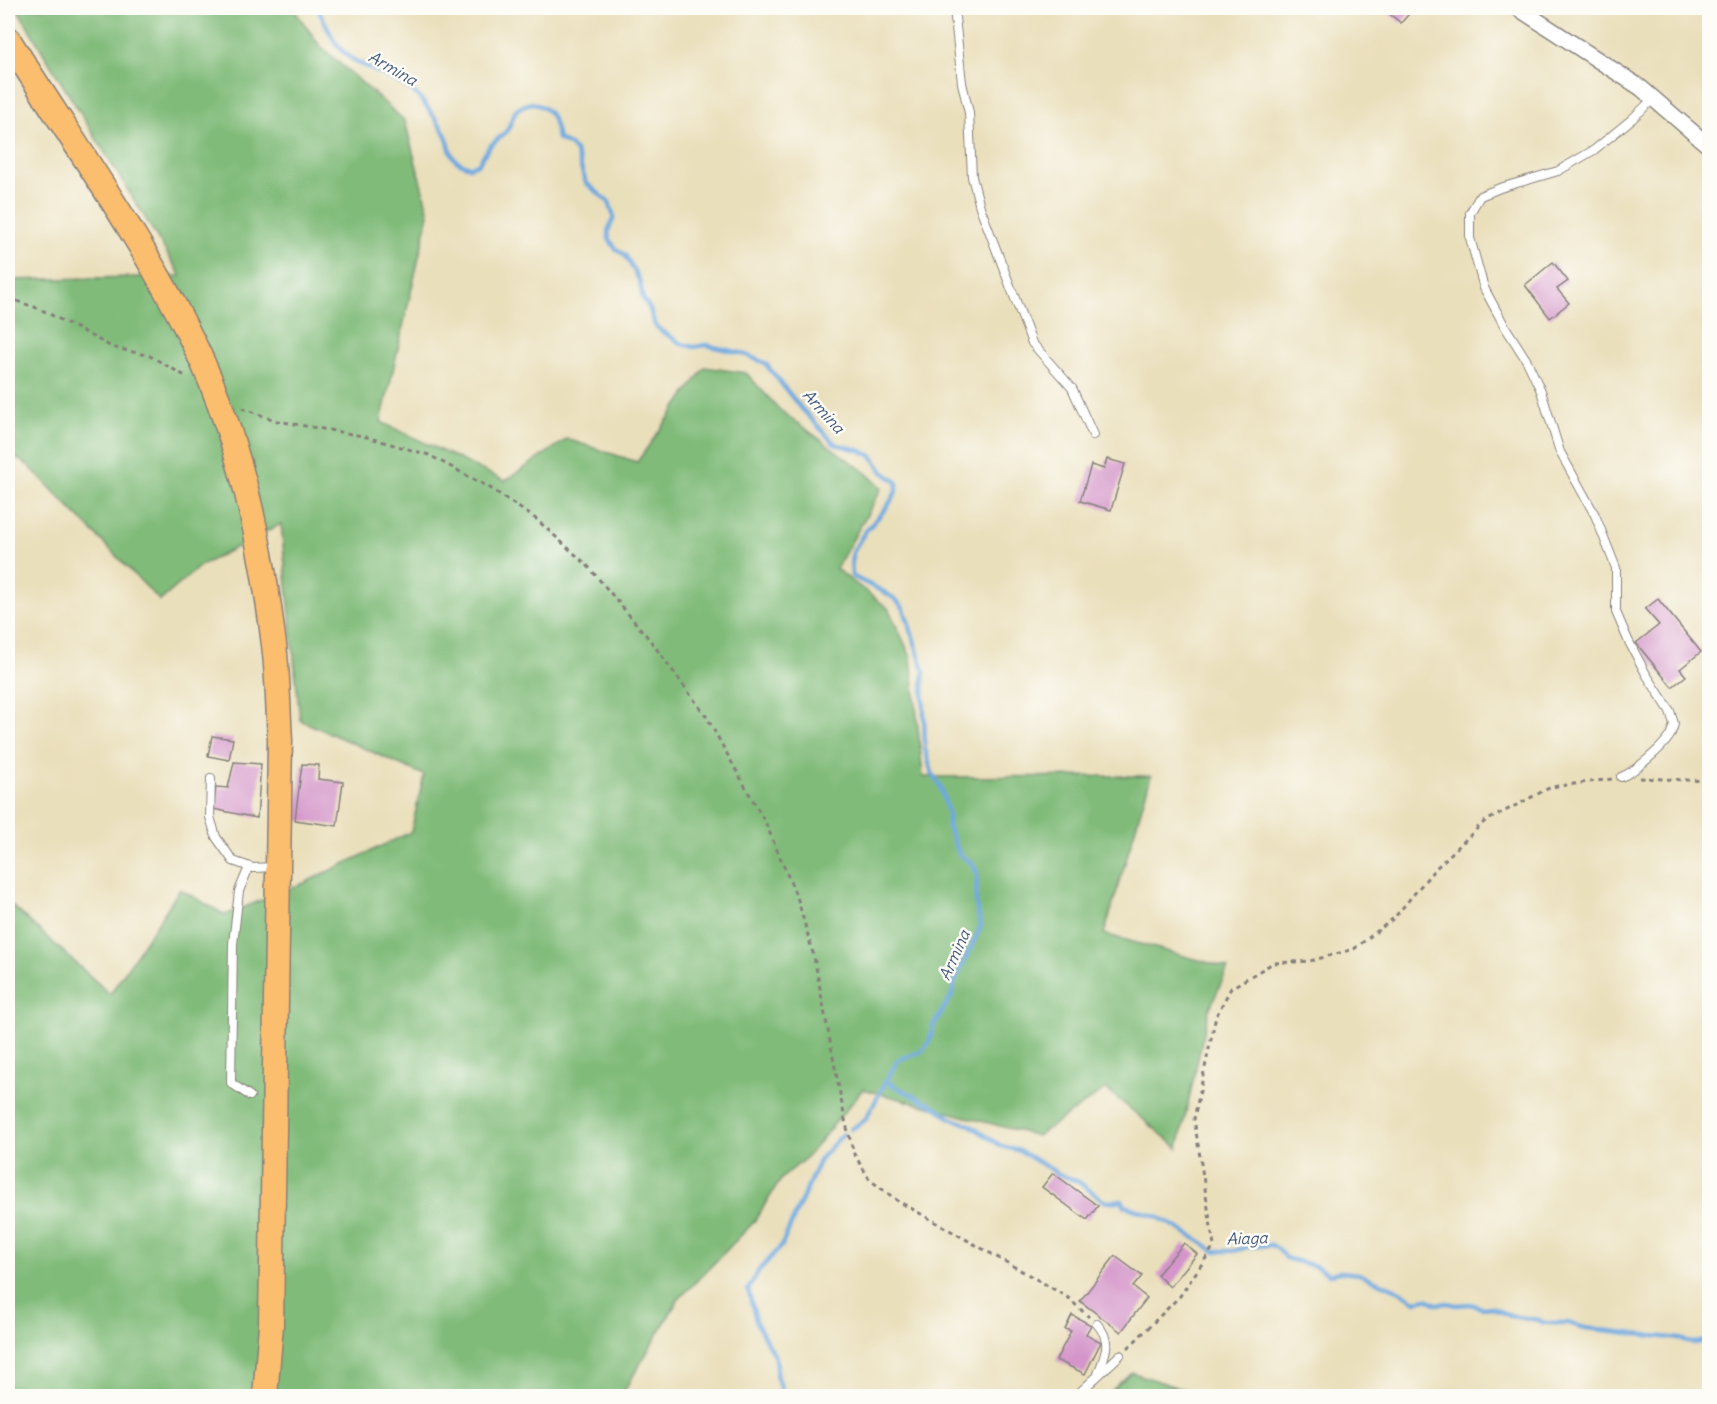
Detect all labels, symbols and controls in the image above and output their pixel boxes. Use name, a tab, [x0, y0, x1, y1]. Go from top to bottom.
water label: Armina	[365, 46, 422, 90]
water label: Armina	[799, 385, 850, 438]
water label: Armina	[934, 926, 974, 983]
water label: Aiaga	[1226, 1227, 1269, 1249]

